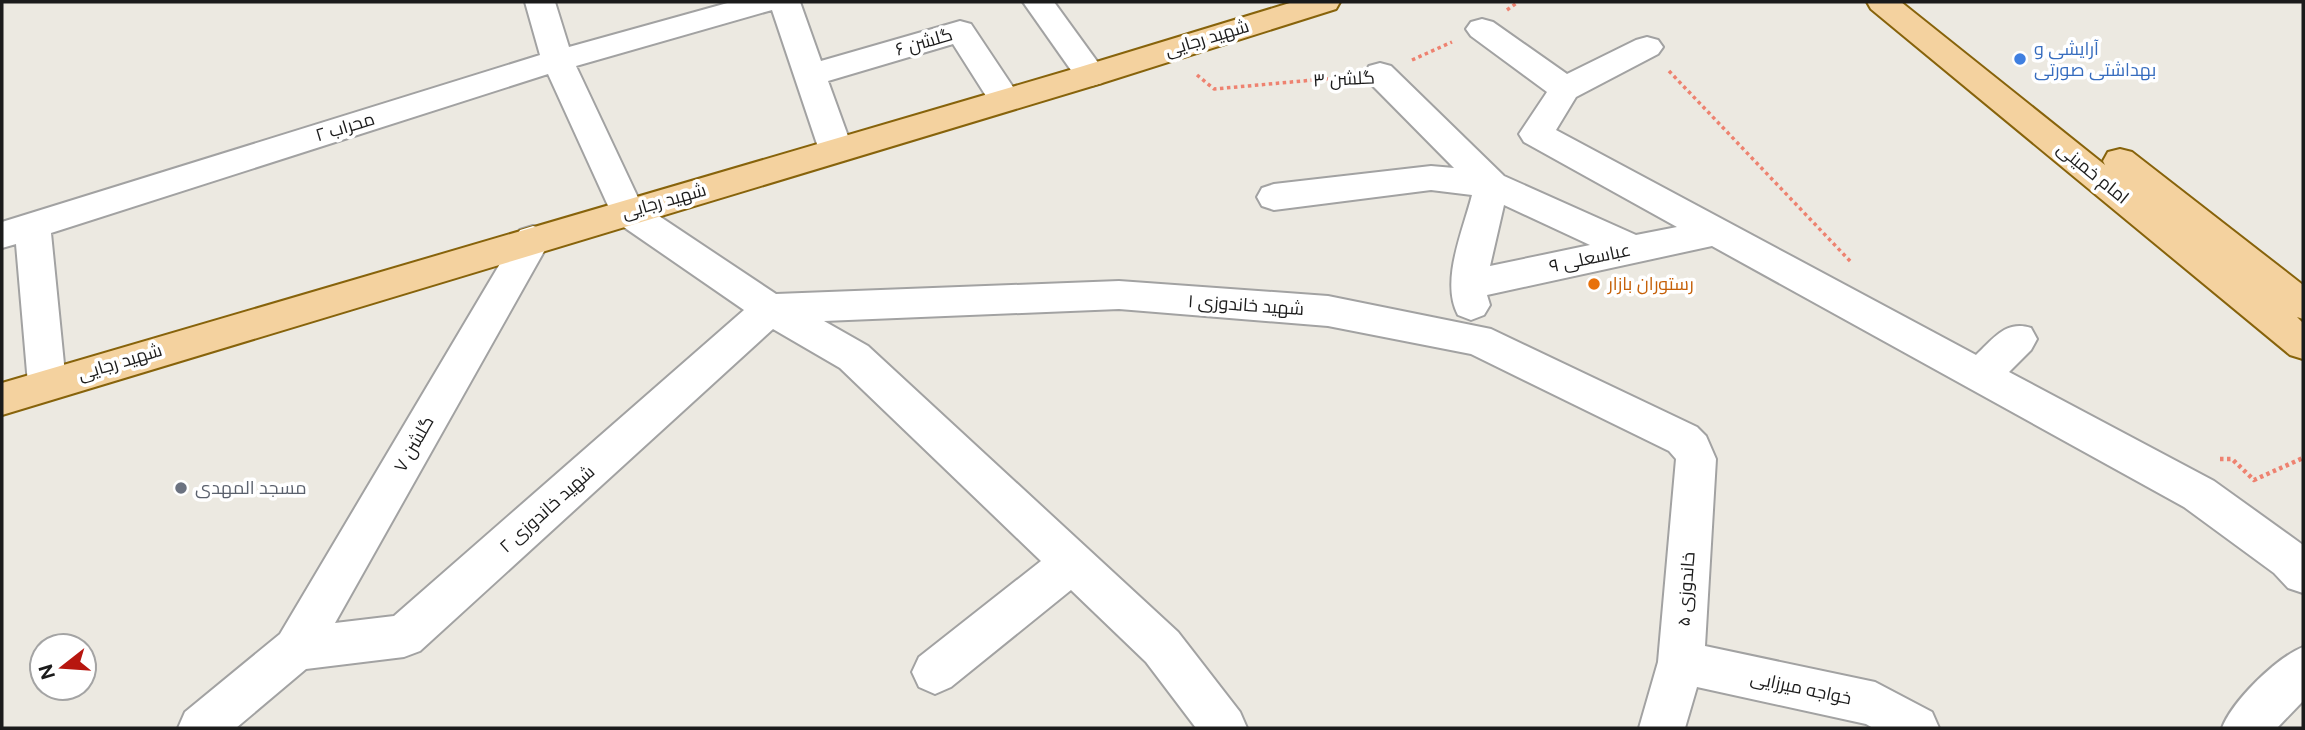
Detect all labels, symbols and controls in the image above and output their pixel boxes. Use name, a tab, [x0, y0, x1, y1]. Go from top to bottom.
street label: شهید رجایی	[1162, 15, 1252, 61]
street label: ۶ گلشن	[893, 23, 955, 61]
place label: آرایشی و بهداشتی صورتی	[2034, 38, 2156, 81]
marker: آرایشی و بهداشتی صورتی	[2012, 51, 2028, 67]
street label: ۳ گلشن	[1312, 66, 1376, 92]
street label: ۲ محراب	[313, 108, 377, 146]
street label: امام خمینی	[2052, 137, 2133, 209]
street label: شهید رجایی	[619, 178, 709, 224]
street label: ۹ عباسعلی	[1547, 239, 1633, 277]
place label: رستوران بازار	[1607, 273, 1694, 295]
marker: رستوران بازار	[1586, 276, 1602, 292]
street label: ۱ شهید خاندوزی	[1187, 290, 1305, 320]
street label: شهید رجایی	[75, 339, 165, 385]
street label: ۷ گلشن	[389, 412, 439, 476]
street label: ۲ شهید خاندوزی	[495, 461, 599, 557]
place label: مسجد المهدی	[195, 477, 306, 499]
marker: مسجد المهدی	[173, 480, 189, 496]
street label: خاندوزی ۵	[1672, 551, 1700, 627]
north arrow	[28, 632, 98, 702]
text: N	[34, 662, 59, 682]
street label: خواجه میرزایی	[1749, 667, 1853, 709]

